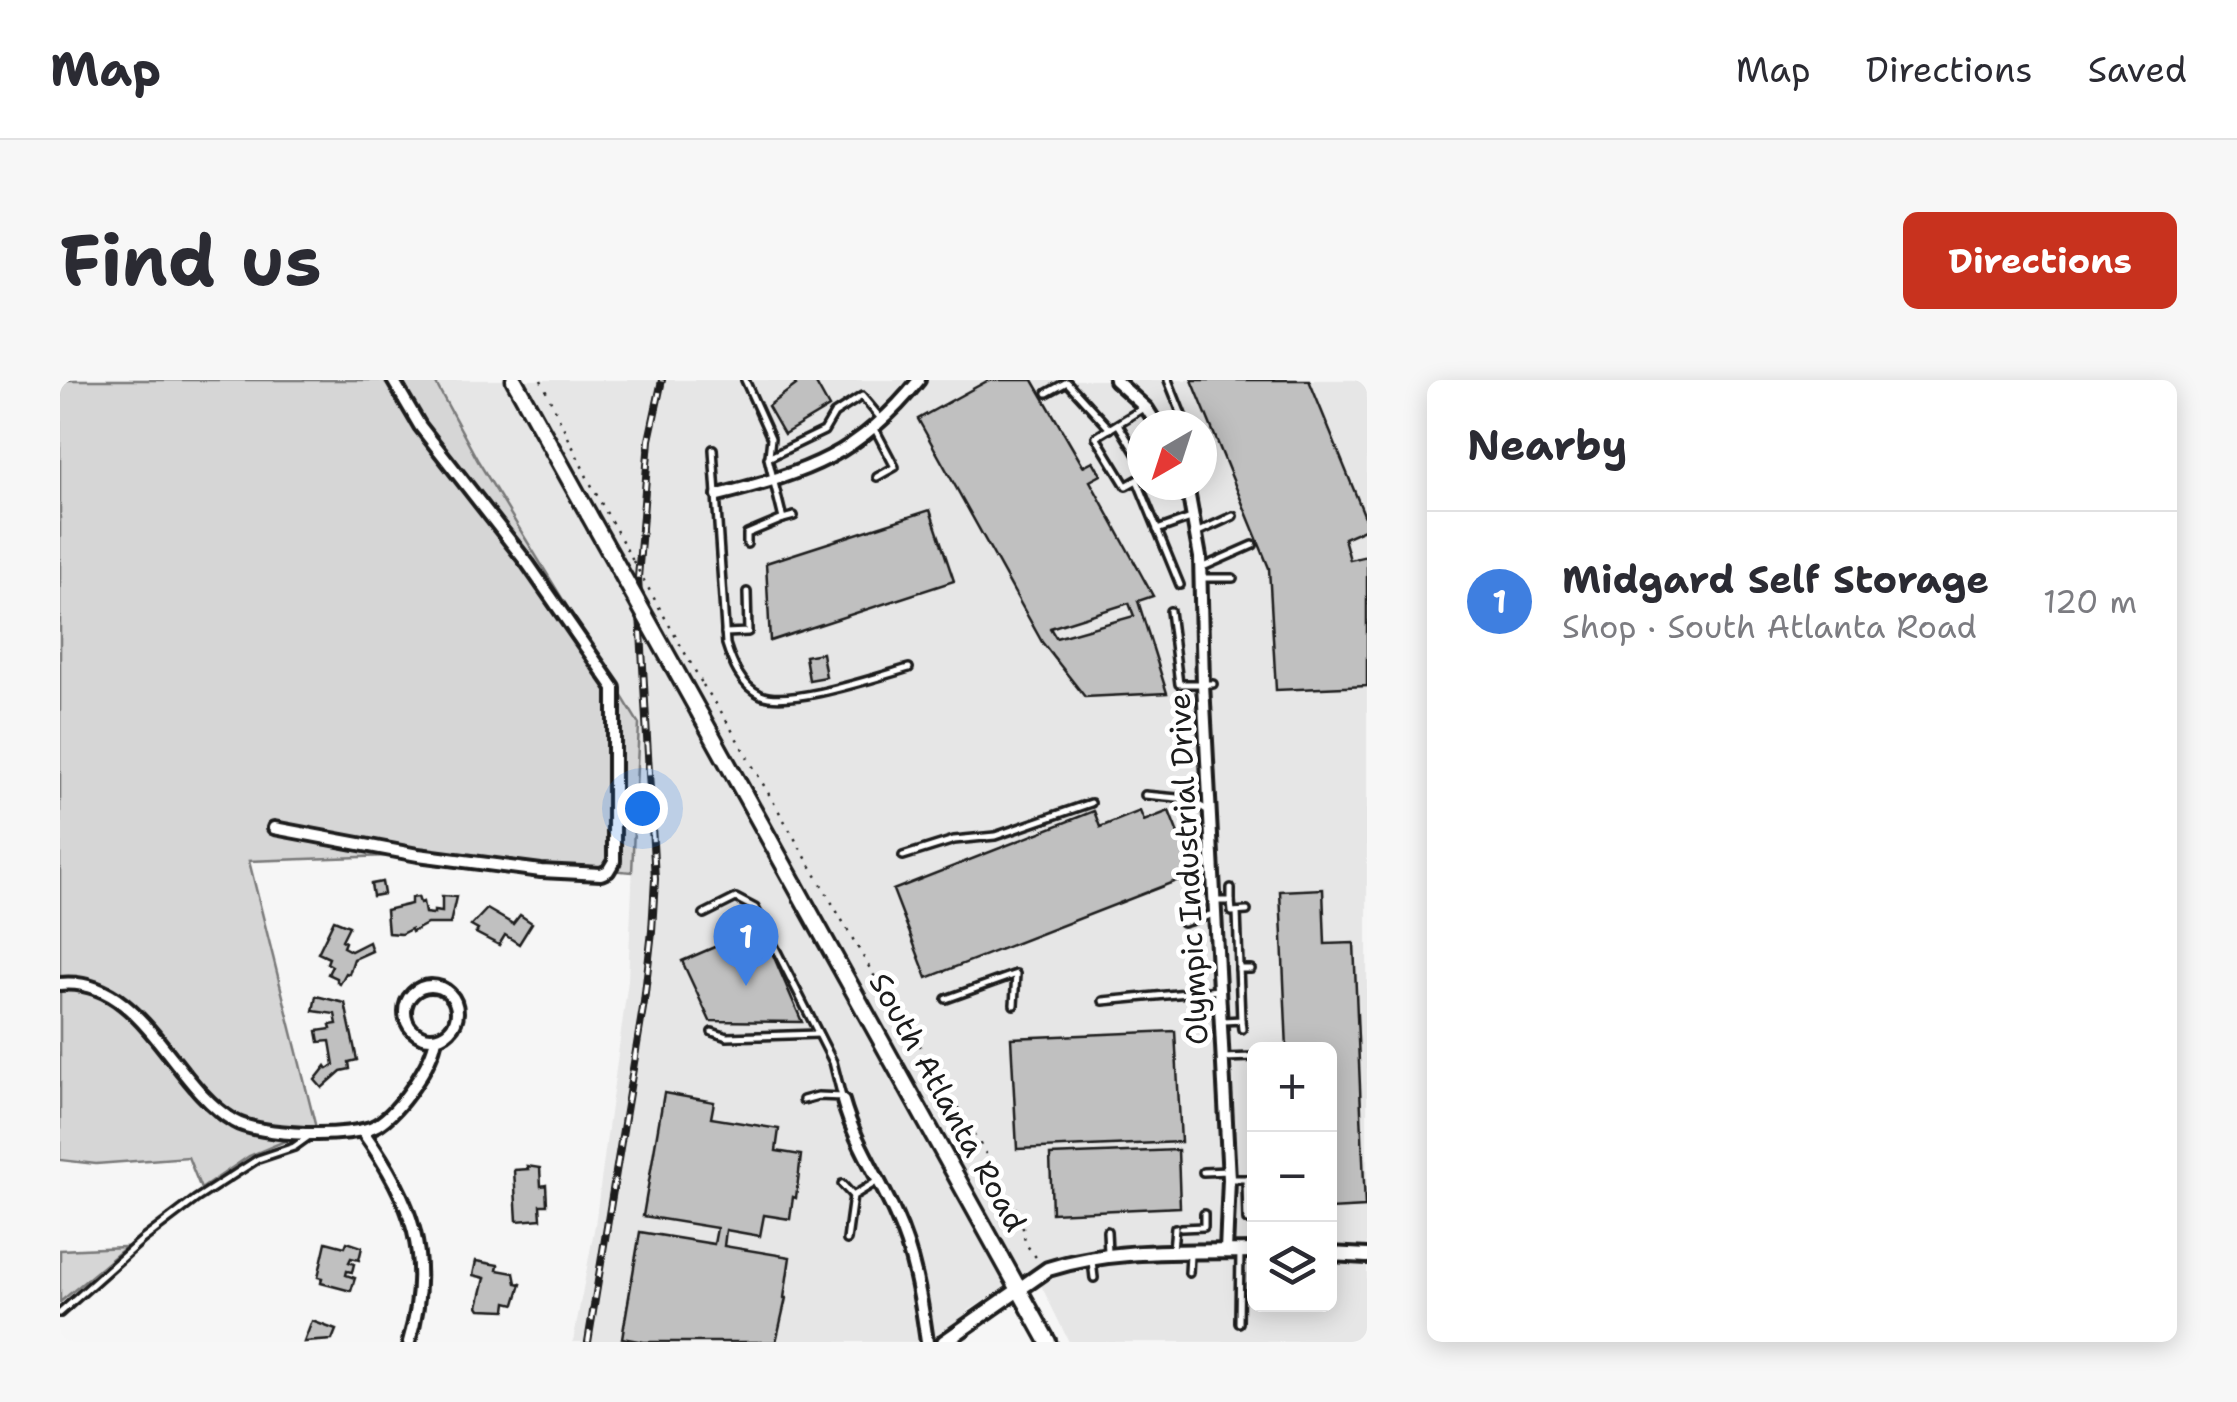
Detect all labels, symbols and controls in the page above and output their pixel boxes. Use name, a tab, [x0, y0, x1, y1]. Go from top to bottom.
text: Map	[50, 37, 161, 101]
text: Map	[1736, 46, 1811, 93]
text: Directions	[1866, 46, 2033, 93]
text: Saved	[2088, 46, 2187, 93]
button: Directions	[1903, 212, 2177, 309]
text: Find us	[60, 214, 322, 307]
north arrow	[1127, 410, 1217, 500]
text: Nearby	[1467, 417, 1627, 473]
text: Midgard Self Storage	[1562, 554, 1989, 605]
text: 1	[1492, 580, 1507, 623]
text: 120 m	[2043, 580, 2137, 623]
text: Shop · South Atlanta Road	[1562, 605, 1977, 648]
street label: Olympic Industrial Drive	[1158, 692, 1218, 1046]
your location	[617, 783, 668, 834]
pin: 1	[714, 904, 778, 986]
street label: South Atlanta Road	[860, 965, 1036, 1239]
map controls	[1247, 1042, 1337, 1312]
button: +	[1247, 1042, 1337, 1132]
button: −	[1247, 1132, 1337, 1222]
button: layers	[1247, 1222, 1337, 1312]

